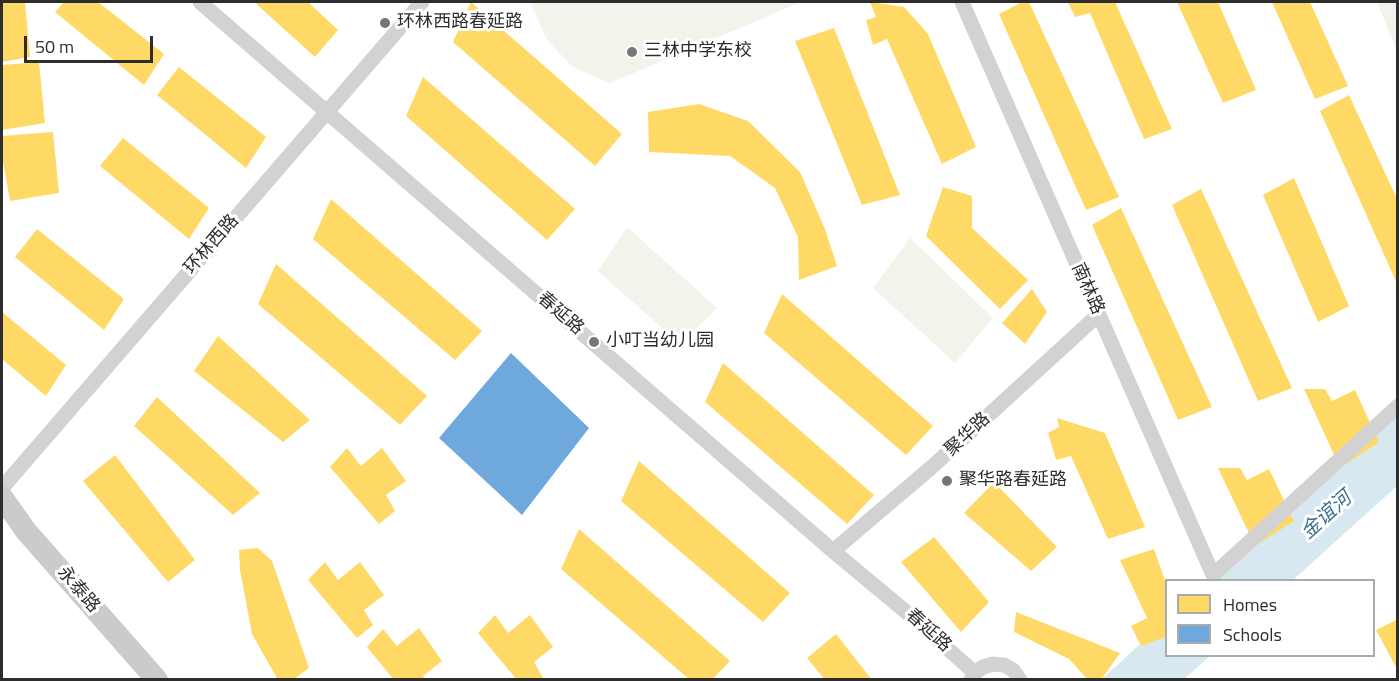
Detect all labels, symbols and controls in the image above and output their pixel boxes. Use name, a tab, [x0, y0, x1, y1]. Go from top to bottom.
place label: 环林西路春延路	[397, 12, 523, 34]
marker: 环林西路春延路	[378, 16, 392, 30]
scale bar	[27, 24, 156, 62]
text: 50 m	[35, 33, 74, 60]
place label: 三林中学东校	[644, 41, 752, 63]
marker: 三林中学东校	[625, 45, 639, 59]
street label: 环林西路	[180, 211, 244, 279]
street label: 南林路	[1066, 260, 1108, 318]
street label: 春延路	[533, 288, 587, 340]
place label: 小叮当幼儿园	[606, 331, 714, 353]
marker: 小叮当幼儿园	[587, 335, 601, 349]
street label: 聚华路	[941, 409, 995, 461]
place label: 聚华路春延路	[959, 470, 1067, 492]
marker: 聚华路春延路	[940, 474, 954, 488]
water label: 金谊河	[1297, 487, 1357, 545]
street label: 永泰路	[52, 563, 104, 617]
legend	[1165, 579, 1375, 657]
text: Homes	[1223, 591, 1277, 618]
street label: 春延路	[901, 605, 955, 657]
text: Schools	[1223, 621, 1282, 648]

